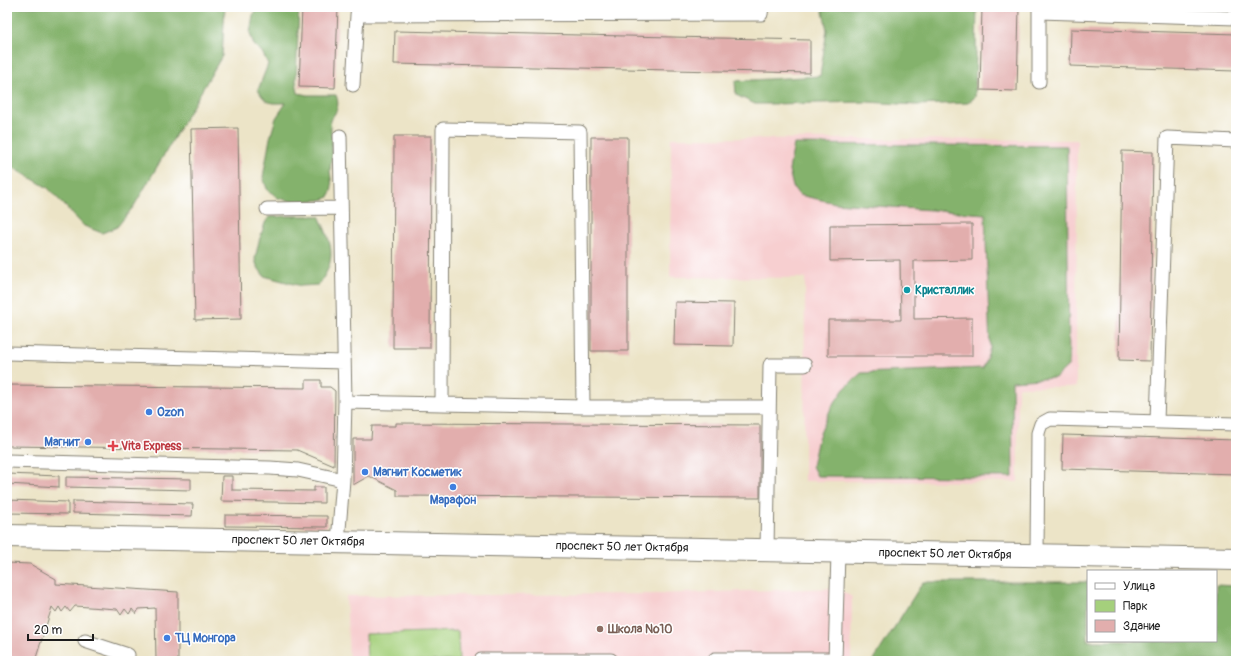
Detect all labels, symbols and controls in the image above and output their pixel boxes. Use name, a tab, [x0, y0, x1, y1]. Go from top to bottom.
place label: Кристаллик	[915, 283, 975, 298]
marker: Кристаллик	[902, 285, 912, 295]
place label: Ozon	[157, 405, 184, 420]
marker: Ozon	[144, 407, 154, 417]
place label: Магнит	[44, 435, 81, 450]
marker: Магнит	[83, 437, 93, 447]
place label: Vita Express	[121, 439, 182, 454]
marker: Vita Express	[108, 441, 118, 451]
place label: Магнит Косметик	[373, 465, 463, 480]
marker: Магнит Косметик	[360, 467, 370, 477]
marker: Марафон	[448, 482, 458, 492]
place label: Марафон	[430, 493, 476, 508]
street label: проспект 50 лет Октября	[231, 532, 365, 550]
street label: проспект 50 лет Октября	[555, 538, 689, 556]
street label: проспект 50 лет Октября	[878, 545, 1012, 563]
legend	[1087, 570, 1217, 642]
text: Улица	[1123, 579, 1155, 594]
text: Парк	[1123, 599, 1148, 614]
scale bar	[28, 616, 93, 642]
text: Здание	[1123, 619, 1160, 634]
place label: Школа №10	[607, 622, 672, 637]
text: 20 m	[34, 623, 63, 638]
marker: Школа №10	[595, 624, 605, 634]
place label: ТЦ Монгора	[174, 631, 236, 646]
marker: ТЦ Монгора	[162, 633, 172, 643]

